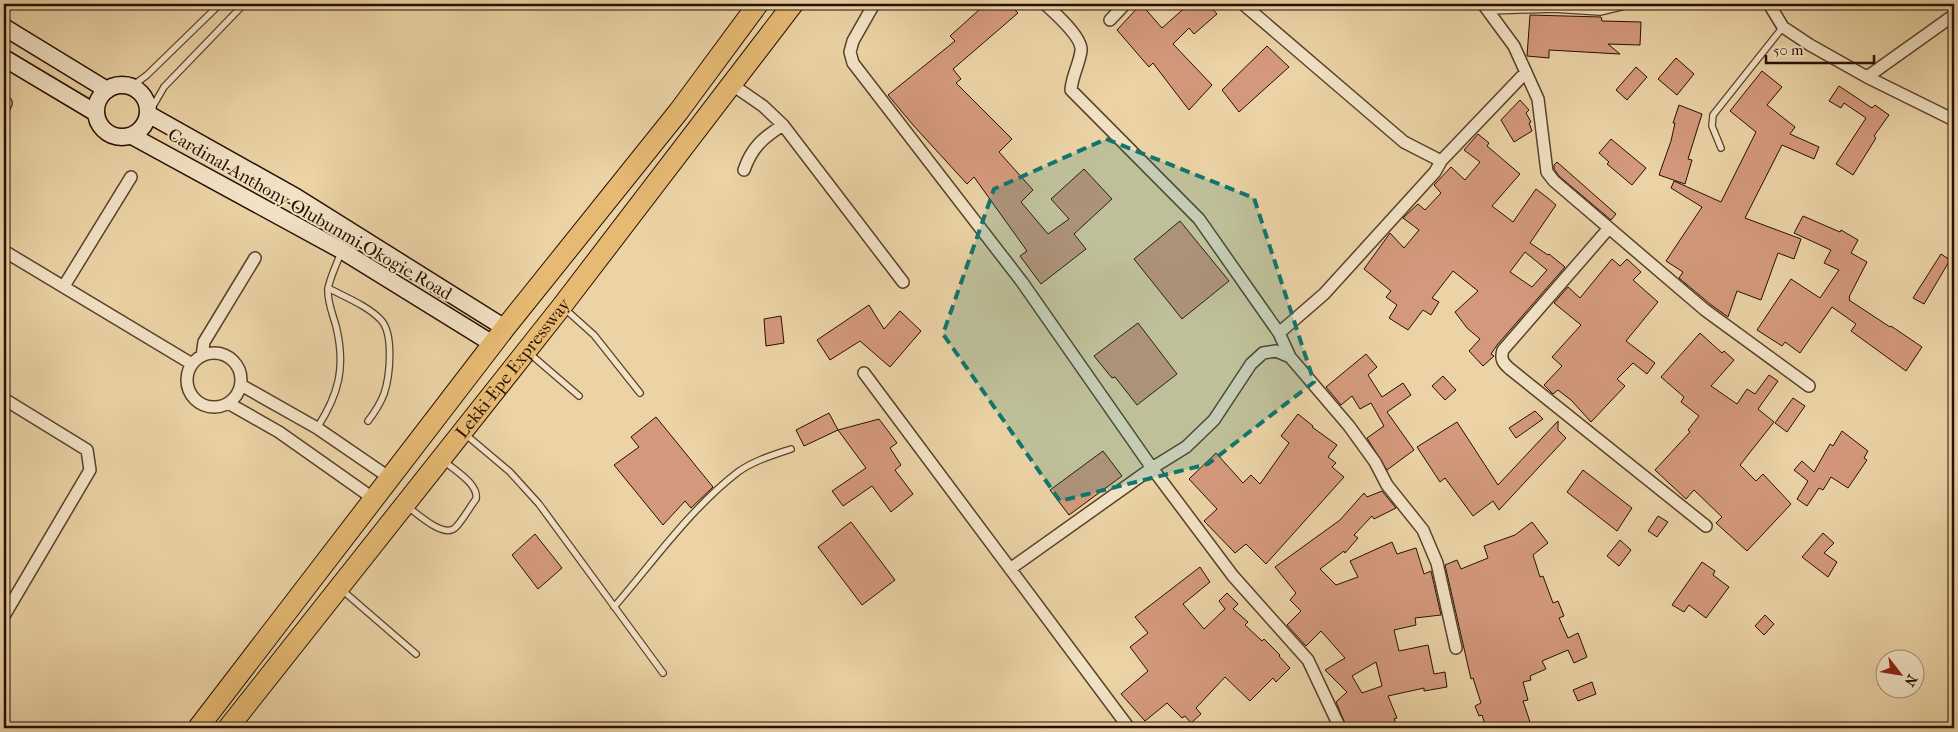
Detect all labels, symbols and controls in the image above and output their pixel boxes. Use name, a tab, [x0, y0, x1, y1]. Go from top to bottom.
scale bar	[1766, 32, 1873, 64]
text: 50 m	[1773, 41, 1804, 59]
street label: Cardinal Anthony Olubunmi Okogie Road	[164, 124, 456, 305]
street label: Lekki-Epe Expressway	[451, 293, 576, 443]
north arrow	[1876, 650, 1926, 700]
text: N	[1900, 672, 1921, 690]

